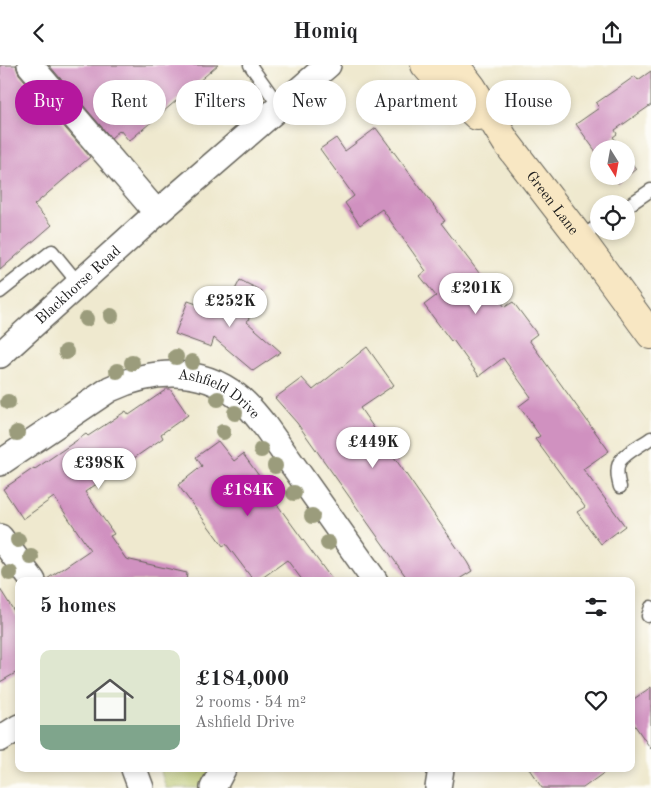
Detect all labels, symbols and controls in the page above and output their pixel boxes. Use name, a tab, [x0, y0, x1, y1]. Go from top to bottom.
icon: back	[25, 19, 53, 47]
icon: share	[598, 19, 626, 47]
text: Homiq	[293, 21, 358, 43]
chip: Buy	[15, 80, 83, 125]
chip: Rent	[93, 80, 166, 125]
chip: Filters	[176, 80, 263, 125]
chip: New	[273, 80, 346, 125]
chip: Apartment	[356, 80, 476, 125]
chip: House	[486, 80, 571, 125]
north arrow	[590, 140, 635, 185]
map controls	[590, 140, 635, 240]
street label: Green Lane	[523, 169, 581, 238]
button: locate	[590, 195, 635, 240]
street label: Blackhorse Road	[33, 243, 124, 328]
pin: £201K	[441, 273, 511, 315]
text: £201K	[450, 281, 502, 297]
pin: £252K	[195, 285, 265, 328]
text: £252K	[204, 294, 256, 310]
street label: Ashfield Drive	[177, 368, 262, 422]
pin: £449K	[338, 427, 408, 469]
text: £449K	[347, 435, 399, 451]
pin: £398K	[64, 447, 134, 490]
text: £398K	[73, 456, 125, 472]
pin: £184K	[213, 475, 283, 517]
text: £184K	[222, 483, 274, 499]
icon: filters	[582, 593, 610, 621]
text: 5 homes	[40, 596, 116, 617]
text: £184,000	[195, 669, 289, 690]
icon: home	[80, 670, 140, 730]
icon: heart	[582, 686, 610, 714]
text: 2 rooms · 54 m²	[195, 695, 306, 711]
text: Ashfield Drive	[195, 715, 294, 731]

